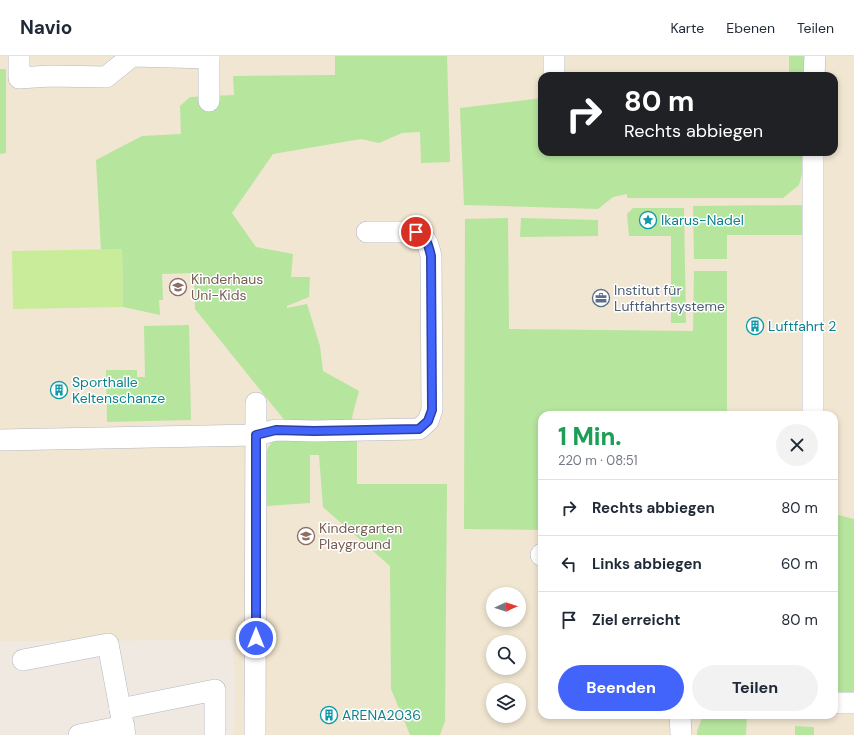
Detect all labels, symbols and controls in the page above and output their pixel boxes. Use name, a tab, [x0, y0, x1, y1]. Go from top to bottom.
text: Navio	[20, 15, 72, 40]
text: Karte	[670, 19, 704, 37]
text: Ebenen	[726, 19, 775, 37]
text: Teilen	[797, 19, 834, 37]
text: 80 m	[624, 83, 694, 120]
icon: right	[558, 88, 610, 140]
text: Rechts abbiegen	[624, 119, 763, 143]
place icon: Ikarus-Nadel	[638, 210, 658, 230]
place label: Ikarus-Nadel	[661, 211, 744, 229]
pin	[399, 215, 433, 249]
icon: arrive	[405, 221, 427, 243]
place label: Kinderhaus Uni-Kids	[191, 270, 263, 304]
school or university icon: Kinderhaus Uni-Kids	[168, 277, 188, 297]
place label: Institut für Luftfahrtsysteme	[614, 281, 725, 315]
office icon: Institut für Luftfahrtsysteme	[591, 288, 611, 308]
building icon: Luftfahrt 2	[745, 316, 765, 336]
place label: Luftfahrt 2	[768, 317, 836, 335]
place label: Sporthalle Keltenschanze	[72, 373, 165, 407]
building icon: Sporthalle Keltenschanze	[49, 380, 69, 400]
text: 1 Min.	[558, 421, 622, 452]
button: close	[776, 424, 818, 466]
text: 220 m · 08:51	[558, 452, 638, 469]
icon: right	[558, 497, 580, 519]
text: Rechts abbiegen	[592, 498, 715, 518]
text: 80 m	[781, 498, 818, 518]
place label: Kindergarten Playground	[319, 519, 402, 553]
school or university icon: Kindergarten Playground	[296, 526, 316, 546]
icon: left	[558, 553, 580, 575]
text: Links abbiegen	[592, 554, 702, 574]
text: 60 m	[781, 554, 818, 574]
north arrow	[486, 587, 526, 627]
map controls	[486, 587, 526, 723]
icon: arrive	[558, 609, 580, 631]
text: Ziel erreicht	[592, 610, 681, 630]
text: 80 m	[781, 610, 818, 630]
position arrow	[235, 617, 277, 659]
button: search	[486, 635, 526, 675]
button: Beenden	[558, 665, 684, 711]
button: Teilen	[692, 665, 818, 711]
button: layers	[486, 683, 526, 723]
building icon: ARENA2036	[319, 705, 339, 725]
place label: ARENA2036	[342, 706, 421, 724]

